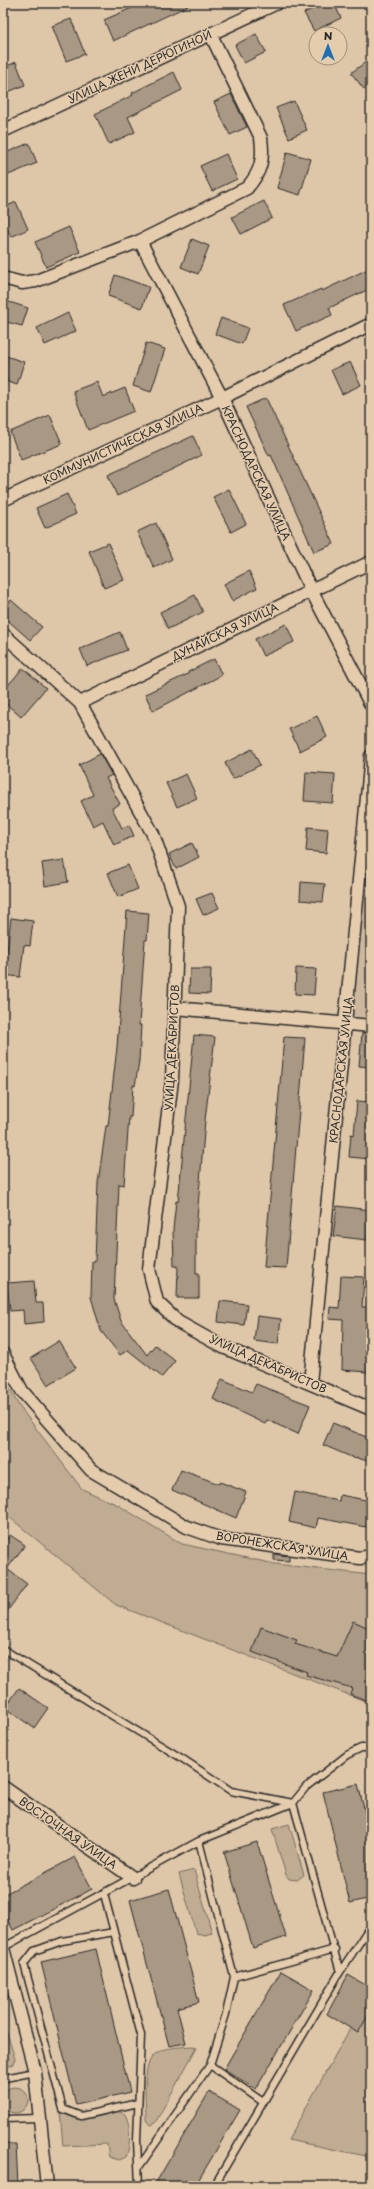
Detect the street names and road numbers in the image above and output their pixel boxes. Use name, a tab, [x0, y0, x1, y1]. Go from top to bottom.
street label: УЛИЦА ЖЕНИ ДЕРЮГИНОЙ	[65, 26, 215, 107]
street label: КОММУНИСТИЧЕСКАЯ УЛИЦА	[40, 399, 206, 488]
street label: КРАСНОДАРСКАЯ УЛИЦА	[218, 402, 296, 544]
street label: ДУНАЙСКАЯ УЛИЦА	[168, 598, 282, 665]
street label: УЛИЦА ДЕКАБРИСТОВ	[160, 984, 183, 1112]
street label: КРАСНОДАРСКАЯ УЛИЦА	[324, 995, 357, 1144]
street label: УЛИЦА ДЕКАБРИСТОВ	[207, 1330, 330, 1397]
street label: ВОРОНЕЖСКАЯ УЛИЦА	[215, 1527, 350, 1564]
street label: ВОСТОЧНАЯ УЛИЦА	[16, 1792, 121, 1873]

